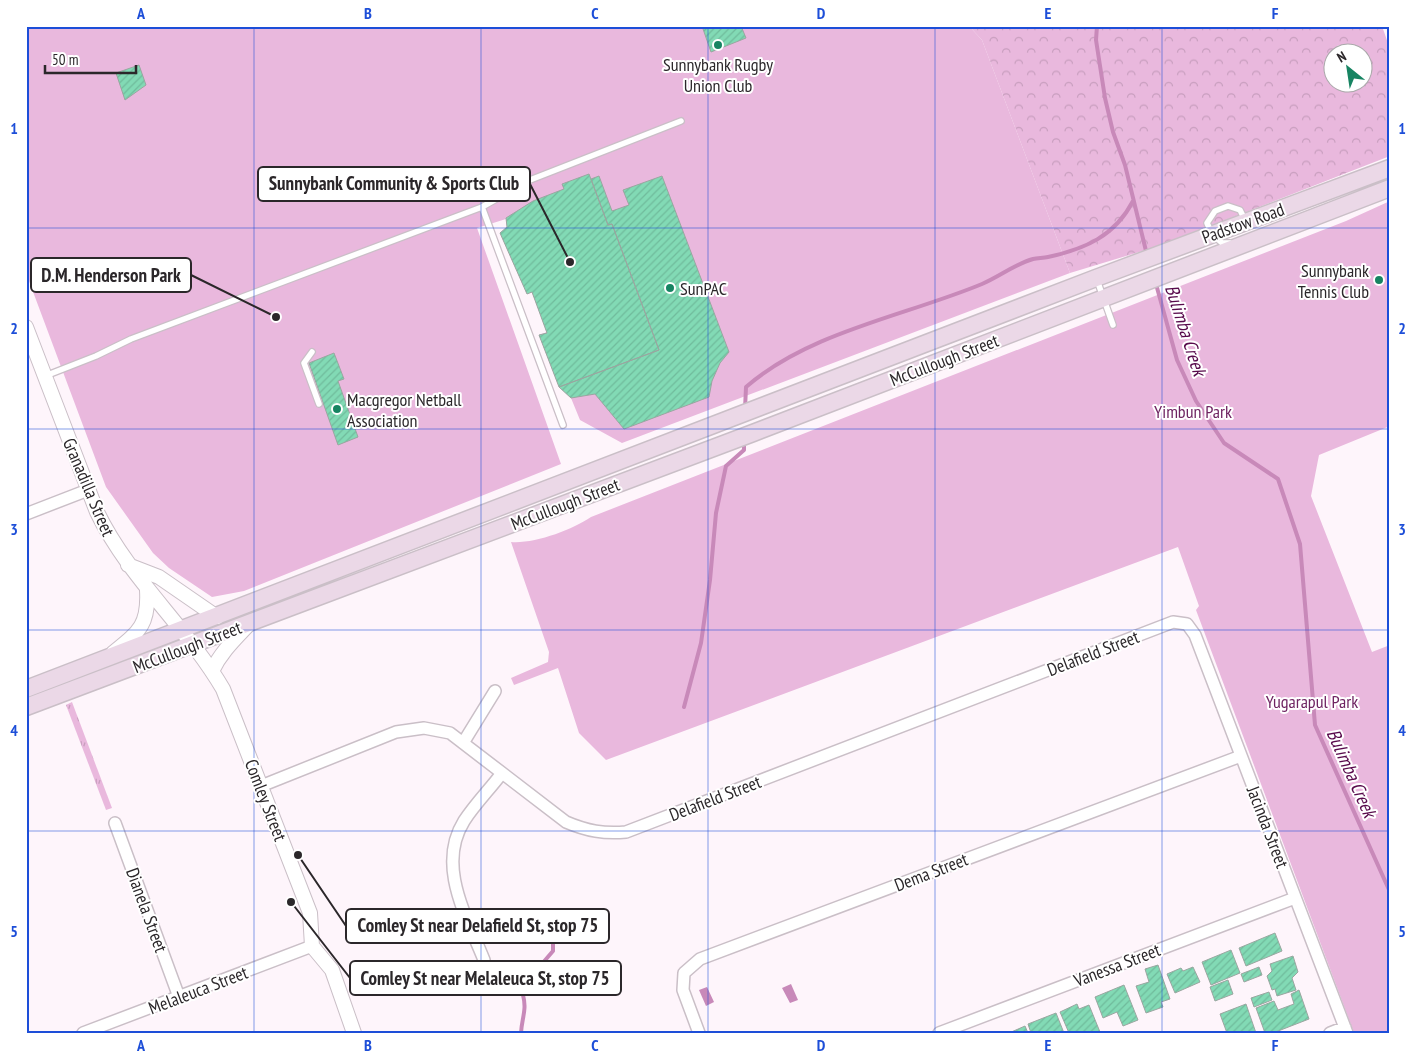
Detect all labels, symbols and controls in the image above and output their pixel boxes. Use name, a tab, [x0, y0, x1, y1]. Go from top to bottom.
text: A	[136, 3, 146, 23]
text: B	[364, 3, 372, 23]
text: C	[591, 3, 599, 23]
text: D	[817, 3, 826, 23]
text: E	[1045, 3, 1052, 23]
text: F	[1272, 3, 1279, 23]
marker: Sunnybank Rugby Union Club	[712, 39, 724, 51]
scale bar	[45, 42, 136, 74]
north arrow	[1324, 42, 1374, 92]
text: N	[1334, 47, 1349, 66]
text: 50 m	[52, 50, 78, 69]
place label: Sunnybank Rugby Union Club	[663, 53, 773, 97]
text: 1	[10, 118, 18, 138]
text: 1	[1398, 118, 1406, 138]
callout: Sunnybank Community & Sports Club	[258, 167, 530, 201]
text: Sunnybank Community & Sports Club	[269, 171, 519, 195]
street label: Padstow Road	[1199, 197, 1287, 249]
callout: D.M. Henderson Park	[31, 258, 191, 292]
place label: Sunnybank Tennis Club	[1298, 259, 1369, 303]
text: D.M. Henderson Park	[41, 263, 181, 287]
marker: Sunnybank Tennis Club	[1373, 274, 1385, 286]
place label: SunPAC	[680, 277, 727, 300]
water label: Bulimba Creek	[1160, 281, 1213, 381]
marker: SunPAC	[664, 282, 676, 294]
text: 2	[10, 318, 18, 338]
text: 2	[1398, 318, 1406, 338]
street label: McCullough Street	[886, 329, 1002, 391]
place label: Macgregor Netball Association	[347, 388, 462, 432]
park label: Yimbun Park	[1154, 400, 1232, 423]
marker: Macgregor Netball Association	[331, 403, 343, 415]
street label: Granadilla Street	[58, 434, 120, 540]
street label: McCullough Street	[507, 473, 623, 535]
text: 3	[10, 519, 18, 539]
text: 3	[1398, 519, 1406, 539]
street label: McCullough Street	[129, 616, 245, 678]
street label: Delafield Street	[1044, 625, 1142, 681]
park label: Yugarapul Park	[1266, 690, 1358, 713]
text: 4	[10, 720, 18, 740]
text: 4	[1398, 720, 1406, 740]
water label: Bulimba Creek	[1322, 725, 1383, 823]
street label: Comley Street	[240, 756, 292, 844]
street label: Delafield Street	[666, 770, 764, 826]
street label: Jacinda Street	[1242, 782, 1294, 871]
street label: Dema Street	[891, 847, 971, 897]
street label: Dianela Street	[121, 865, 173, 955]
callout: Comley St near Delafield St, stop 75	[346, 909, 609, 943]
text: Comley St near Delafield St, stop 75	[358, 913, 598, 937]
text: 5	[10, 921, 18, 941]
text: 5	[1398, 921, 1406, 941]
street label: Vanessa Street	[1070, 938, 1163, 992]
street label: Melaleuca Street	[145, 961, 251, 1019]
callout: Comley St near Melaleuca St, stop 75	[350, 961, 621, 995]
text: Comley St near Melaleuca St, stop 75	[360, 966, 610, 990]
text: A	[136, 1035, 146, 1055]
text: B	[364, 1035, 372, 1055]
text: C	[591, 1035, 599, 1055]
text: D	[817, 1035, 826, 1055]
text: E	[1045, 1035, 1052, 1055]
text: F	[1272, 1035, 1279, 1055]

